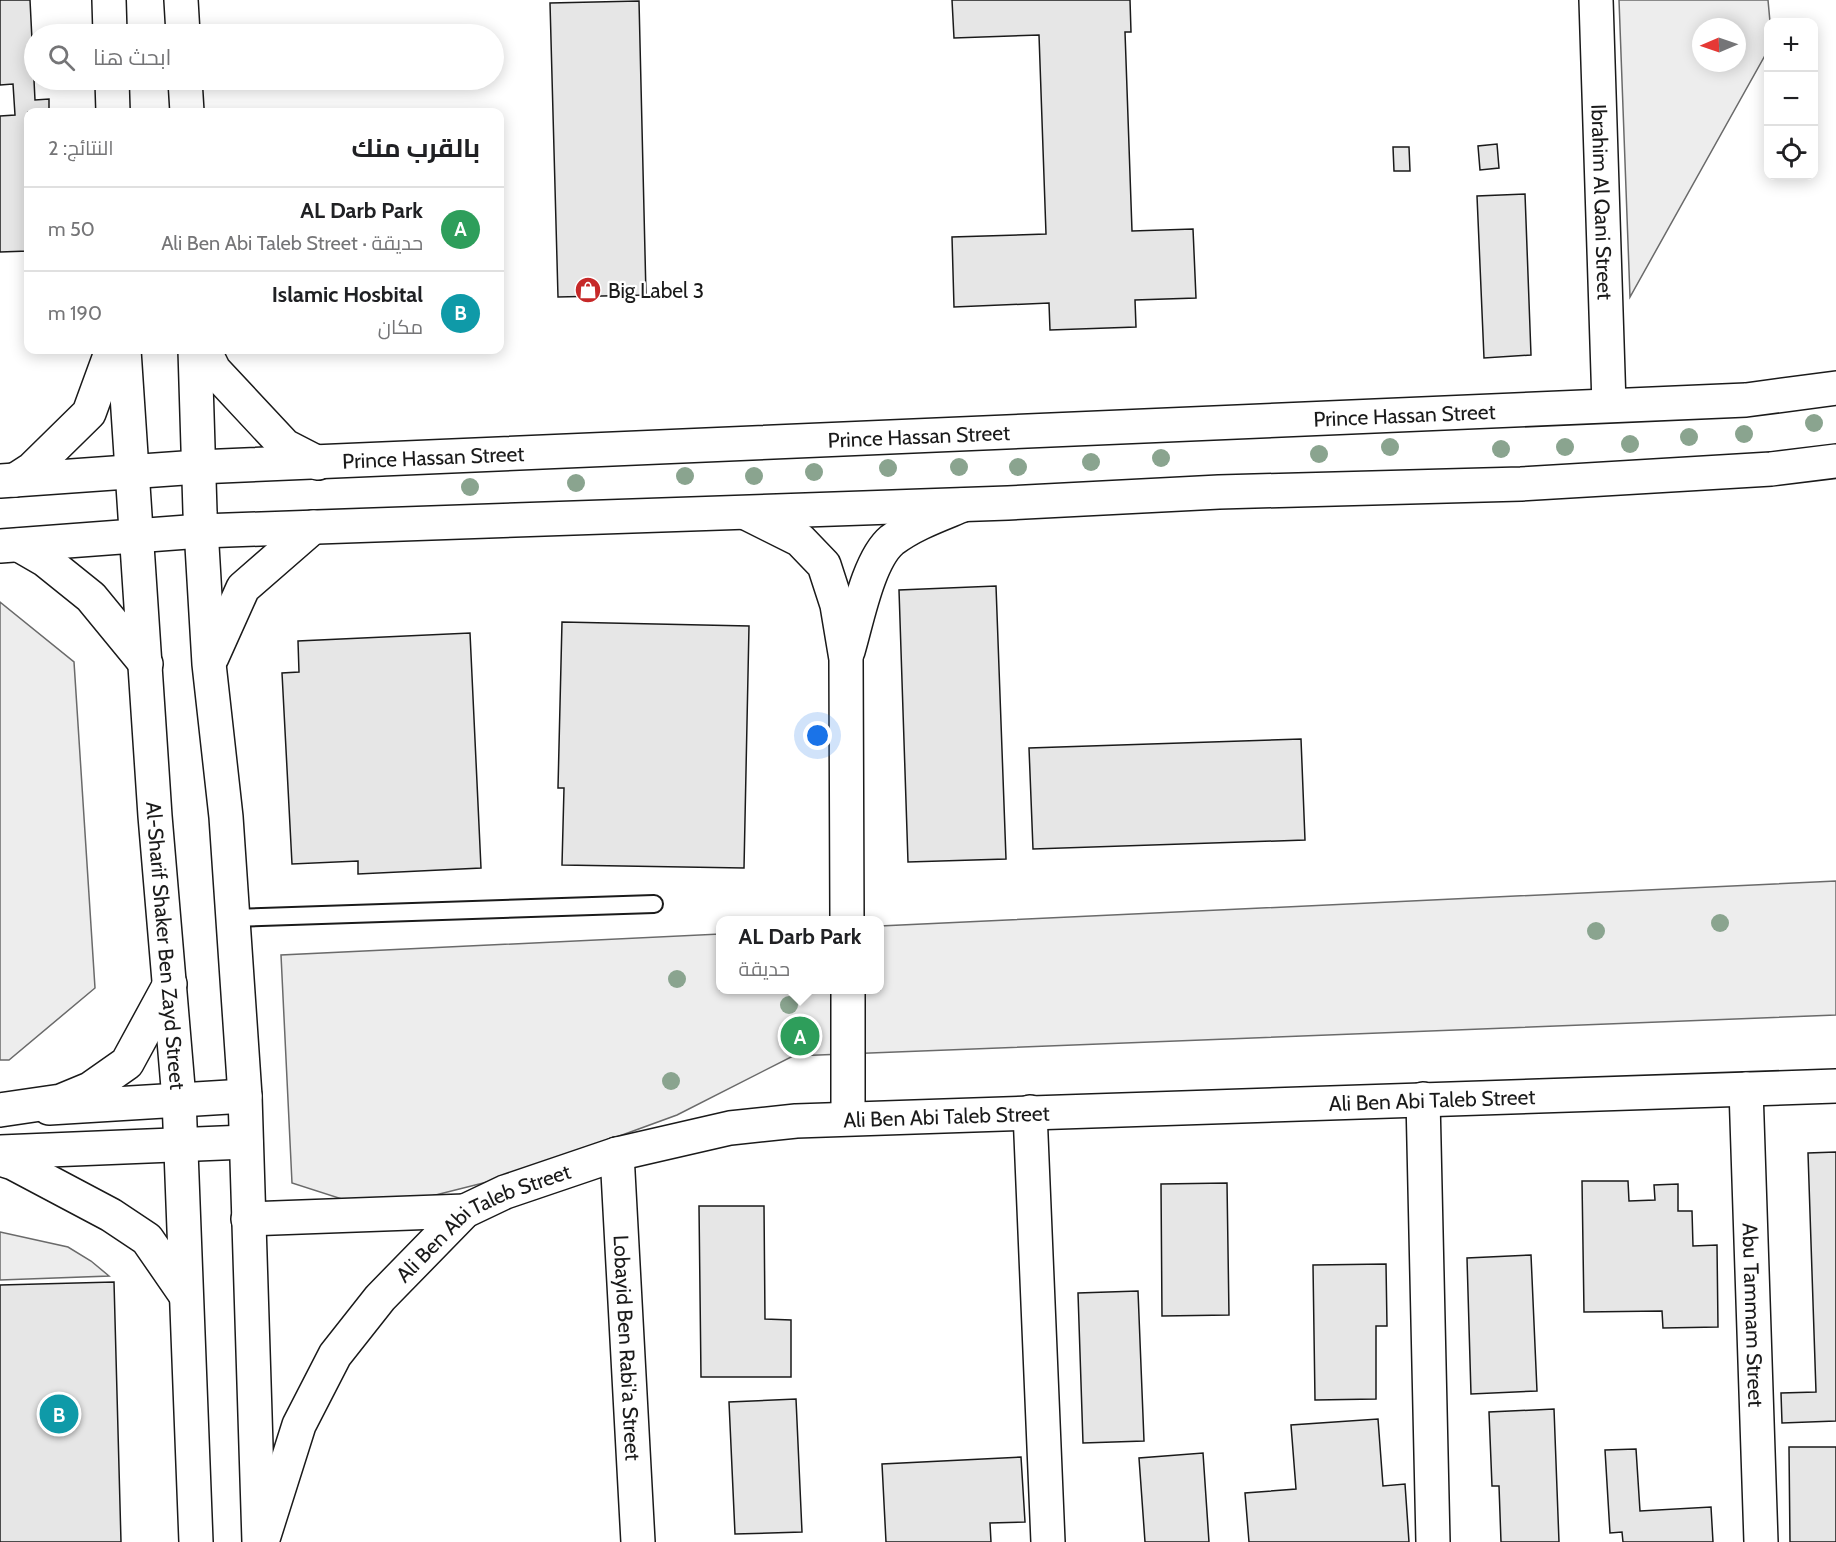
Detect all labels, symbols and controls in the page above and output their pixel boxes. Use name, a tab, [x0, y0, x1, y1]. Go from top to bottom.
north arrow	[1692, 18, 1746, 72]
map controls	[1764, 18, 1818, 180]
button: +	[1764, 18, 1818, 72]
search box	[24, 24, 504, 90]
icon: search	[45, 41, 78, 74]
text: ابحث هنا	[93, 44, 171, 71]
button: −	[1764, 72, 1818, 126]
street label: Ibrahim Al Qani Street	[1587, 104, 1618, 300]
button: locate	[1764, 126, 1818, 180]
text: بالقرب منك	[352, 132, 480, 164]
text: النتائج: 2	[48, 136, 114, 160]
text: AL Darb Park	[300, 197, 423, 224]
text: 50 m	[48, 217, 95, 241]
text: A	[454, 217, 467, 241]
text: حديقة · Ali Ben Abi Taleb Street	[161, 231, 423, 255]
shop icon: Big Label 3	[573, 275, 603, 305]
place label: Big Label 3	[608, 278, 704, 303]
text: Islamic Hosbital	[272, 281, 423, 308]
text: 190 m	[48, 301, 102, 325]
text: B	[454, 301, 467, 325]
text: مكان	[378, 315, 423, 339]
street label: Prince Hassan Street	[1313, 398, 1496, 431]
street label: Prince Hassan Street	[827, 419, 1010, 452]
street label: Prince Hassan Street	[342, 440, 525, 473]
your location	[803, 721, 832, 750]
street label: Al-Sharif Shaker Ben Zayd Street	[142, 801, 191, 1091]
popup	[716, 916, 884, 994]
text: AL Darb Park	[739, 923, 861, 950]
text: حديقة	[739, 957, 790, 981]
pin: A	[780, 1014, 820, 1058]
street label: Ali Ben Abi Taleb Street	[1328, 1084, 1536, 1116]
street label: Ali Ben Abi Taleb Street	[843, 1100, 1050, 1132]
street label: Ali Ben Abi Taleb Street	[390, 1158, 574, 1287]
street label: Abu Tammam Street	[1738, 1222, 1769, 1407]
street label: Lobayid Ben Rabi'a Street	[609, 1234, 646, 1461]
pin: B	[40, 1392, 78, 1436]

